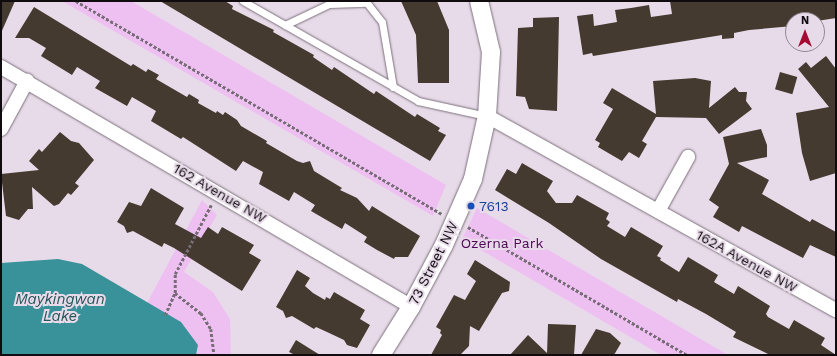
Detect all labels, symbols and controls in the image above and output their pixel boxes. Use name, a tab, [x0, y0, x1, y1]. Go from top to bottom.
north arrow	[785, 12, 825, 52]
text: N	[801, 14, 809, 27]
street label: 162 Avenue NW	[170, 159, 270, 227]
place label: 7613	[479, 198, 509, 214]
marker: 7613	[466, 201, 476, 211]
street label: 73 Street NW	[405, 218, 461, 308]
street label: 162A Avenue NW	[693, 226, 801, 296]
park label: Ozerna Park	[460, 235, 544, 251]
water label: Maykingwan Lake	[15, 290, 105, 325]

